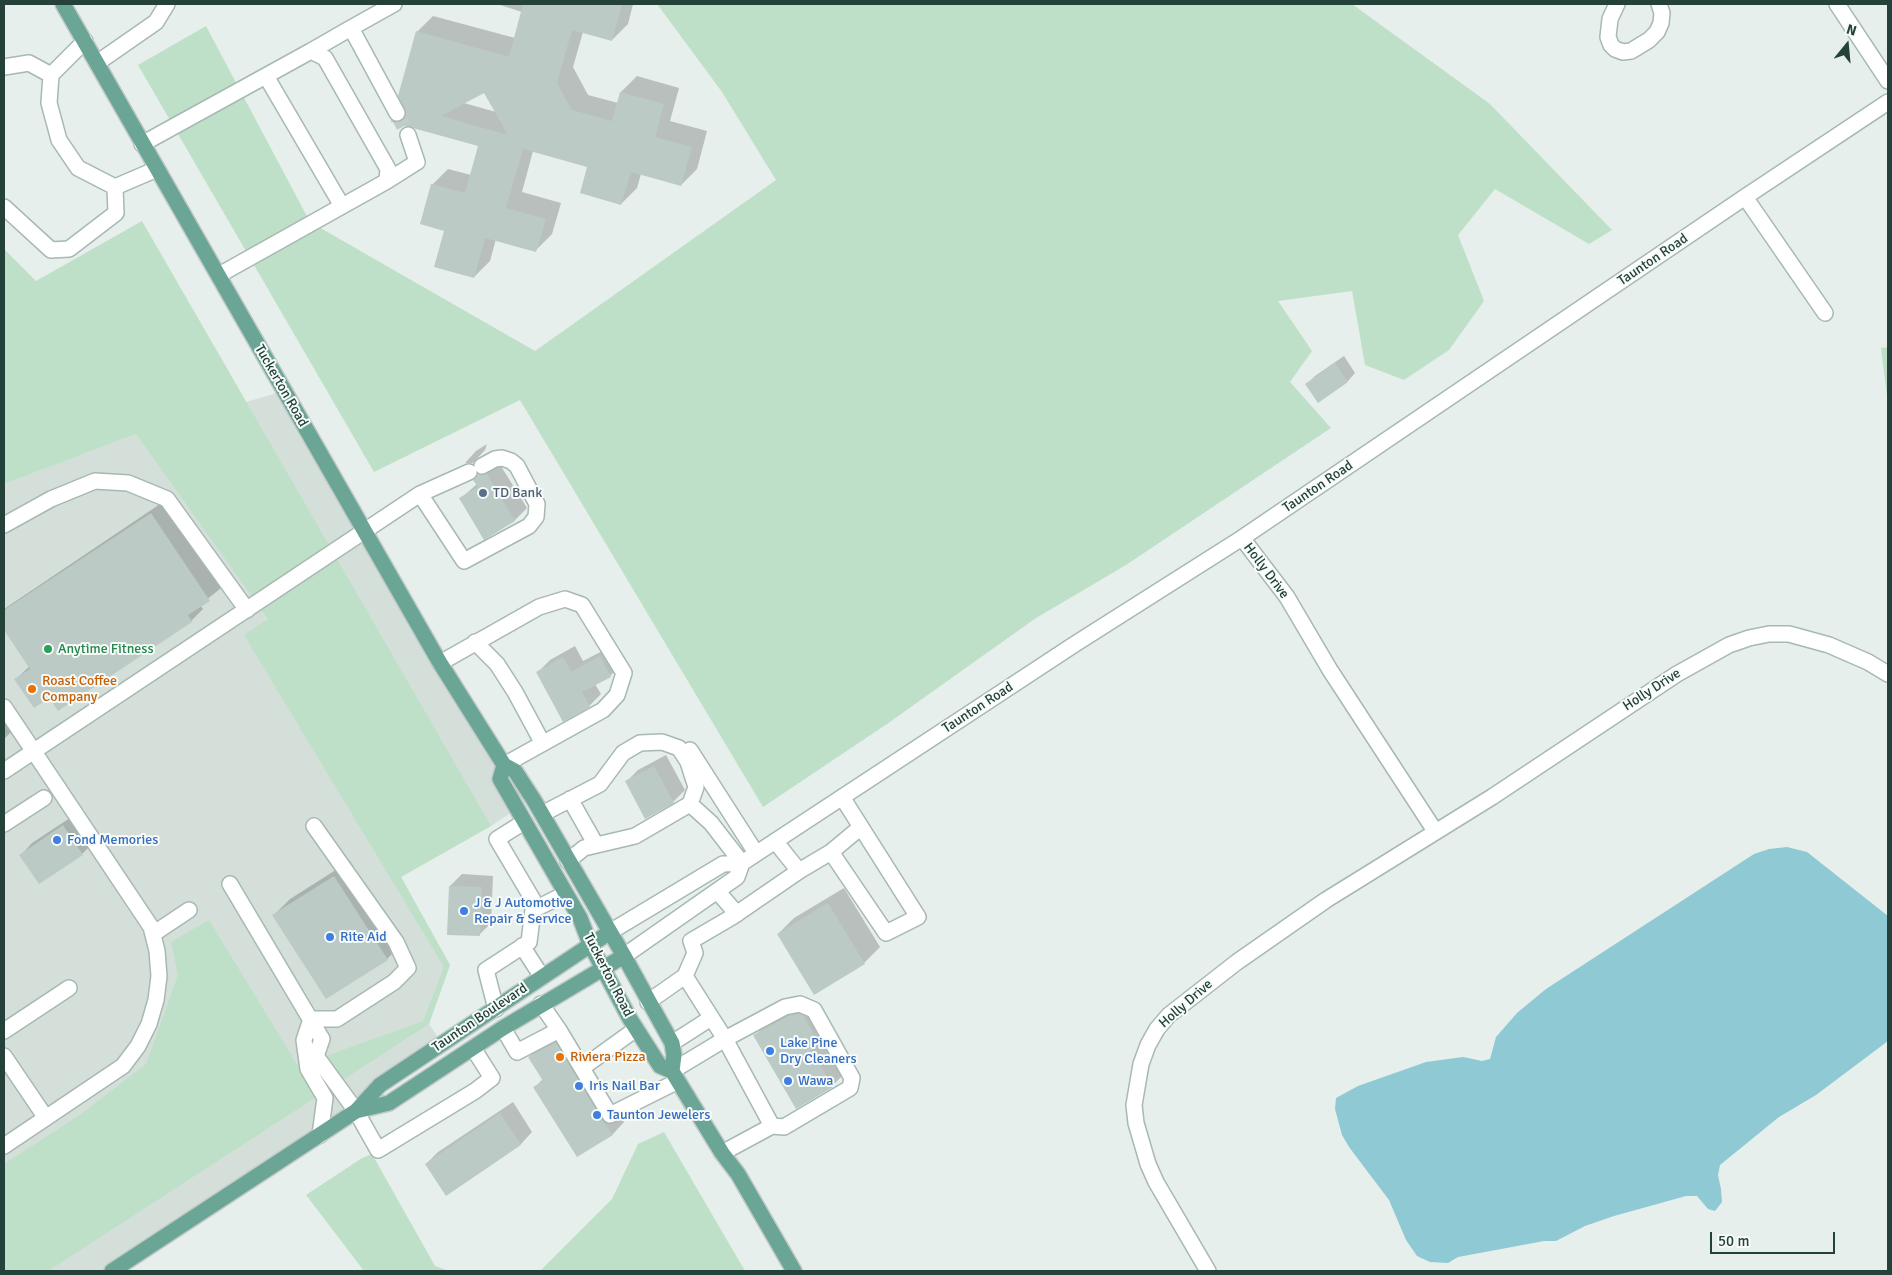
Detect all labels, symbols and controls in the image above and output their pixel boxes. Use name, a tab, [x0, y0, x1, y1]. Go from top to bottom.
north arrow	[1822, 20, 1872, 70]
text: N	[1844, 21, 1859, 40]
street label: Taunton Road	[1615, 230, 1691, 290]
street label: Tuckerton Road	[251, 342, 311, 430]
street label: Taunton Road	[1280, 457, 1356, 517]
place label: TD Bank	[493, 485, 542, 501]
marker: TD Bank	[477, 487, 489, 499]
street label: Holly Drive	[1240, 540, 1292, 602]
place label: Anytime Fitness	[58, 641, 154, 657]
marker: Anytime Fitness	[42, 643, 54, 655]
street label: Holly Drive	[1620, 665, 1684, 715]
place label: Roast Coffee Company	[42, 673, 117, 706]
street label: Taunton Road	[939, 679, 1017, 737]
marker: Roast Coffee Company	[26, 683, 38, 695]
place label: Fond Memories	[67, 832, 158, 848]
marker: Fond Memories	[51, 834, 63, 846]
place label: J & J Automotive Repair & Service	[474, 895, 573, 928]
marker: J & J Automotive Repair & Service	[458, 905, 470, 917]
place label: Rite Aid	[340, 929, 387, 945]
street label: Tuckerton Road	[580, 930, 636, 1020]
marker: Rite Aid	[324, 931, 336, 943]
street label: Holly Drive	[1156, 976, 1216, 1032]
street label: Taunton Boulevard	[429, 980, 531, 1056]
place label: Lake Pine Dry Cleaners	[780, 1035, 857, 1068]
marker: Lake Pine Dry Cleaners	[764, 1045, 776, 1057]
place label: Riviera Pizza	[570, 1049, 646, 1065]
marker: Riviera Pizza	[554, 1051, 566, 1063]
place label: Wawa	[798, 1073, 833, 1089]
marker: Wawa	[782, 1075, 794, 1087]
place label: Iris Nail Bar	[589, 1078, 660, 1094]
marker: Iris Nail Bar	[573, 1080, 585, 1092]
place label: Taunton Jewelers	[607, 1107, 710, 1123]
marker: Taunton Jewelers	[591, 1109, 603, 1121]
scale bar	[1712, 1222, 1837, 1254]
text: 50 m	[1718, 1232, 1749, 1250]

